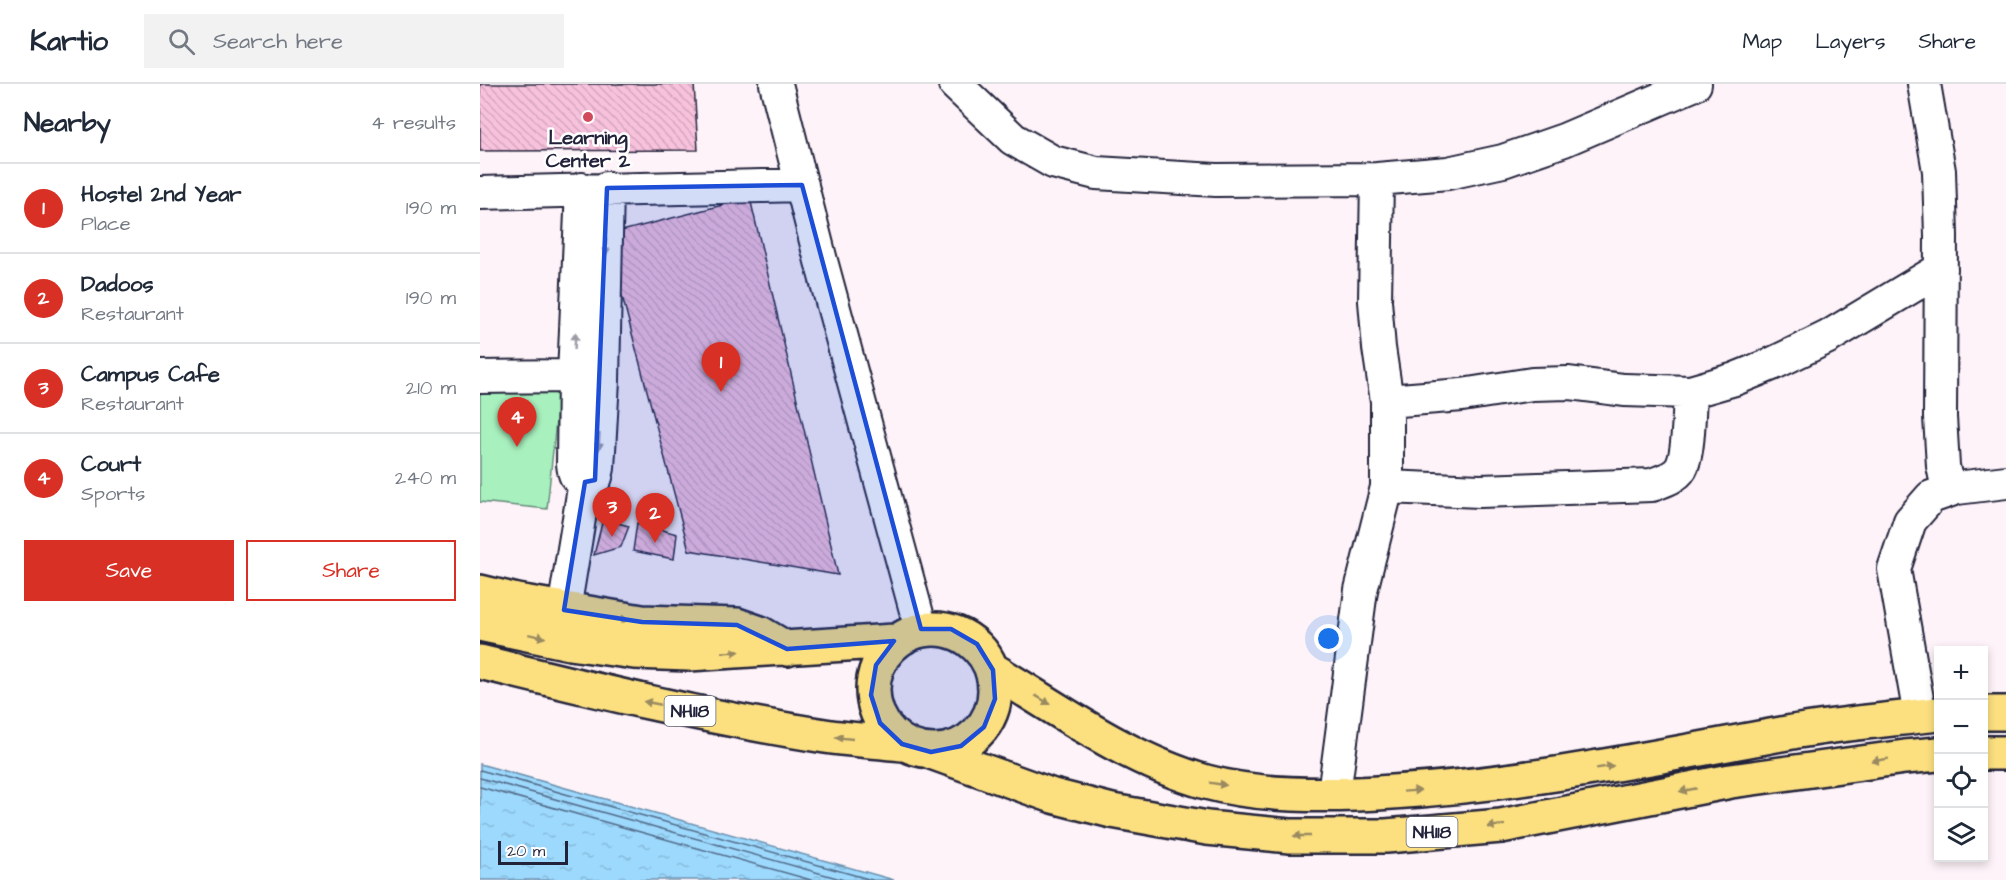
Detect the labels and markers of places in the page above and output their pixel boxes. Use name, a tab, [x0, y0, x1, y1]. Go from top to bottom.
marker: Learning Center 2	[581, 110, 595, 124]
place label: Learning Center 2	[546, 124, 631, 175]
pin: 1	[702, 342, 740, 392]
pin: 4	[498, 398, 537, 447]
pin: 3	[592, 488, 632, 537]
pin: 2	[636, 494, 675, 543]

